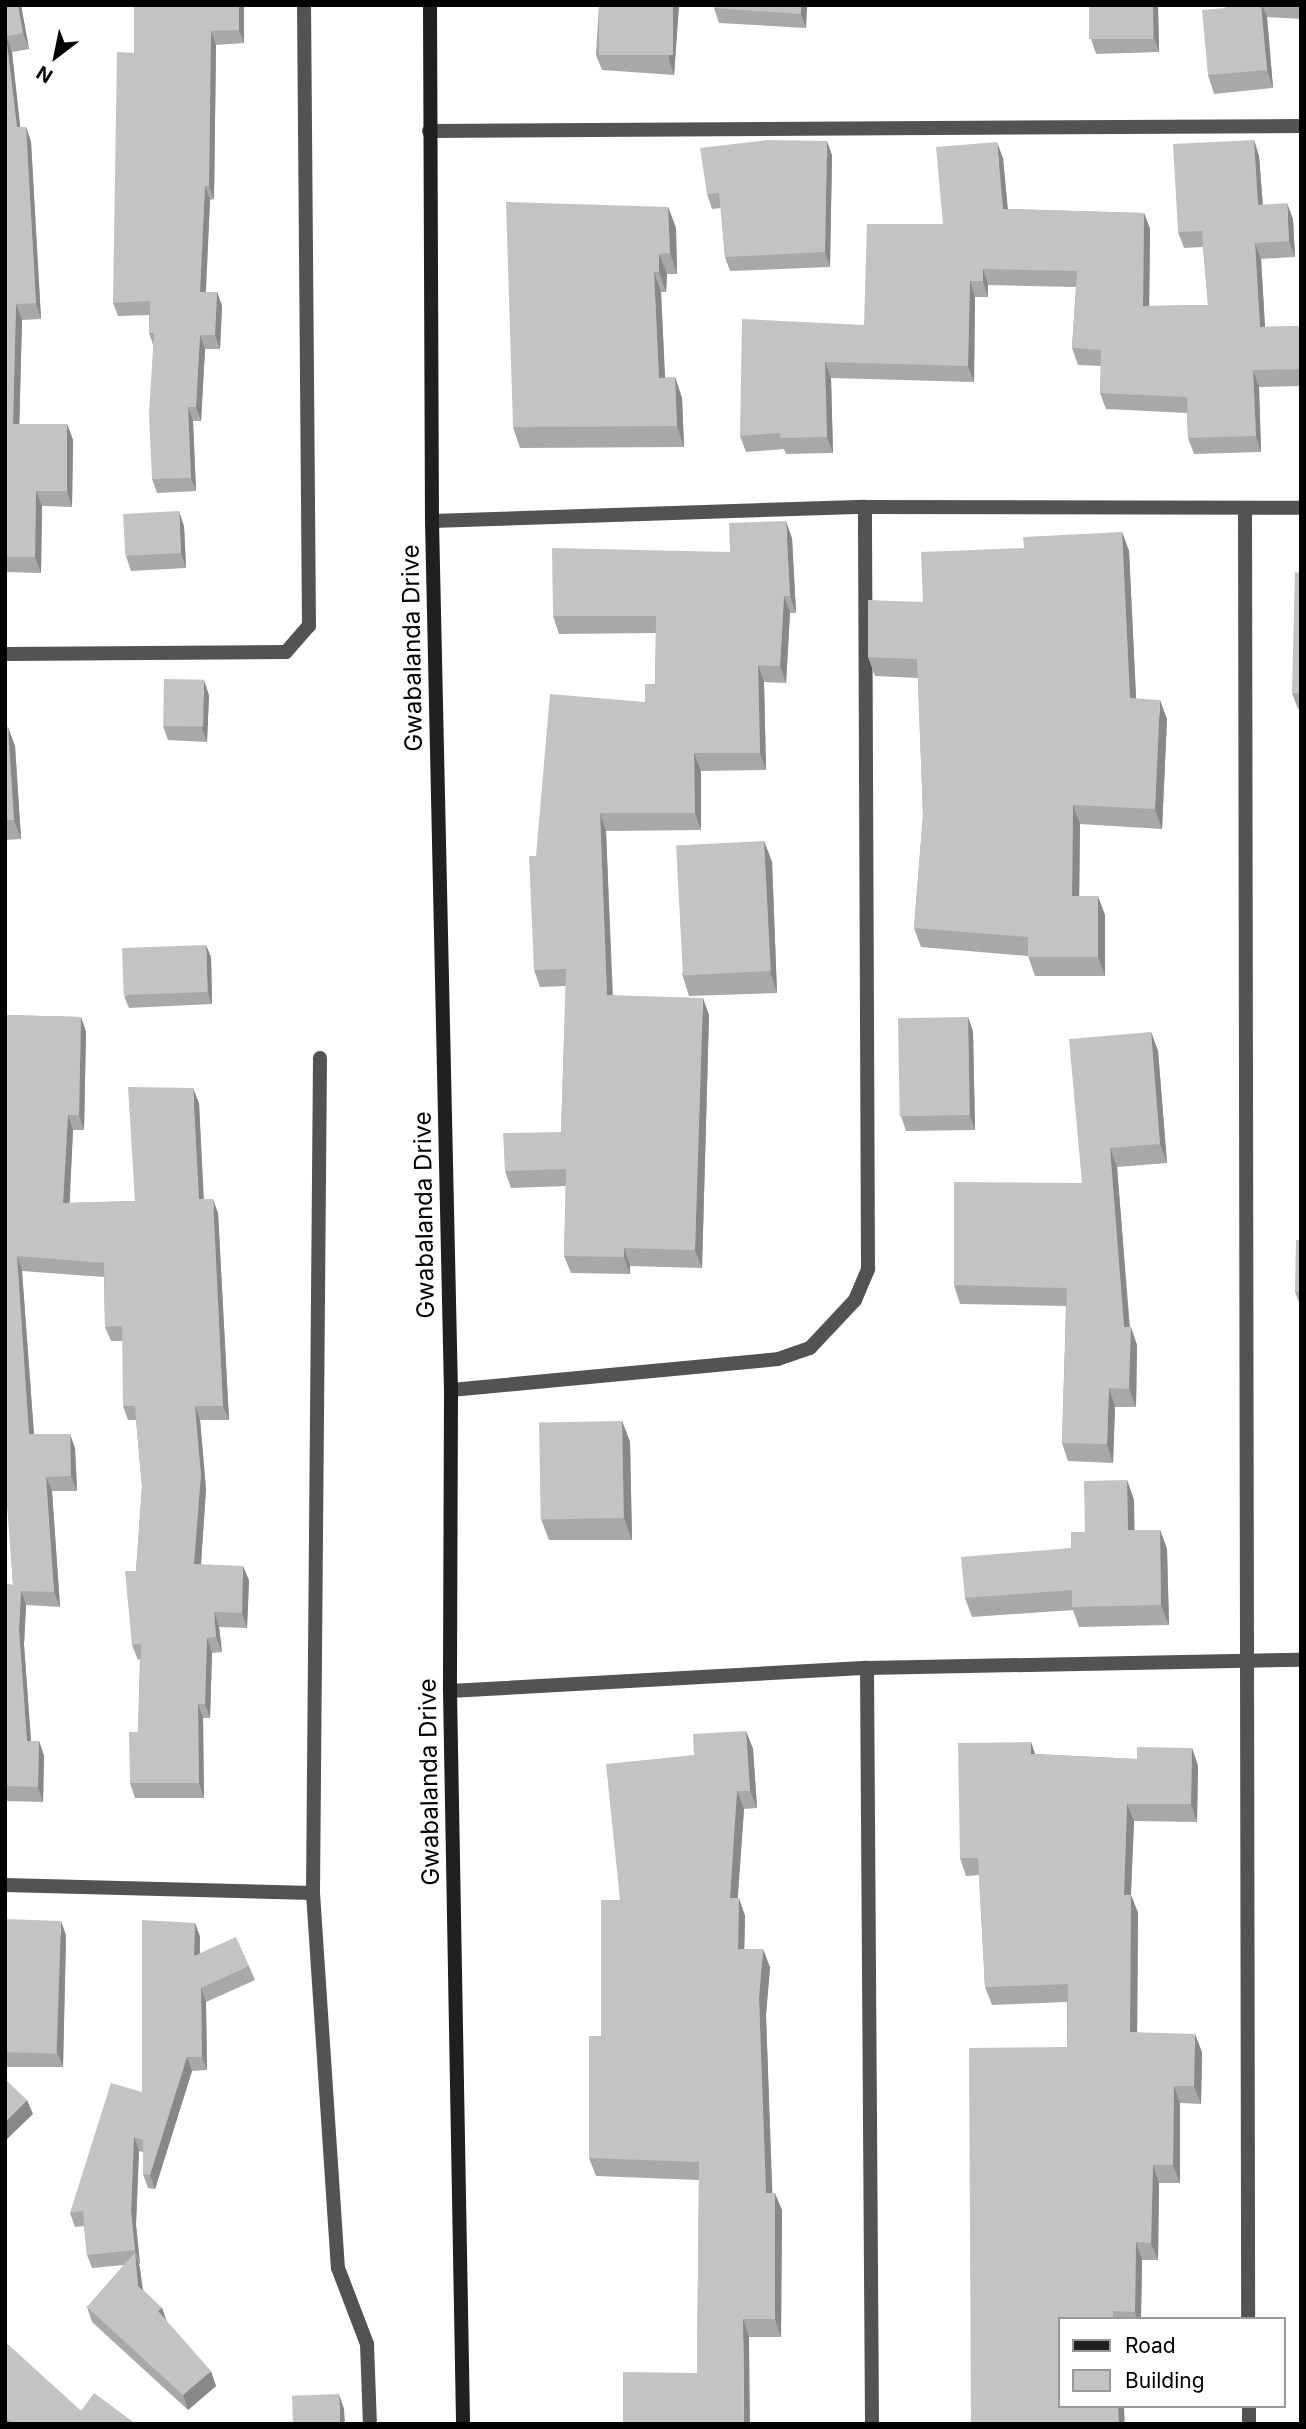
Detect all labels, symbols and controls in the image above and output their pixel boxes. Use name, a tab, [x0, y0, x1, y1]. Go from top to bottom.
north arrow	[21, 21, 91, 91]
text: N	[32, 61, 57, 88]
street label: Gwabalanda Drive	[396, 544, 428, 752]
street label: Gwabalanda Drive	[408, 1111, 440, 1319]
street label: Gwabalanda Drive	[413, 1678, 445, 1886]
legend	[1058, 2317, 1285, 2408]
text: Road	[1125, 2333, 1176, 2358]
text: Building	[1125, 2368, 1205, 2393]

